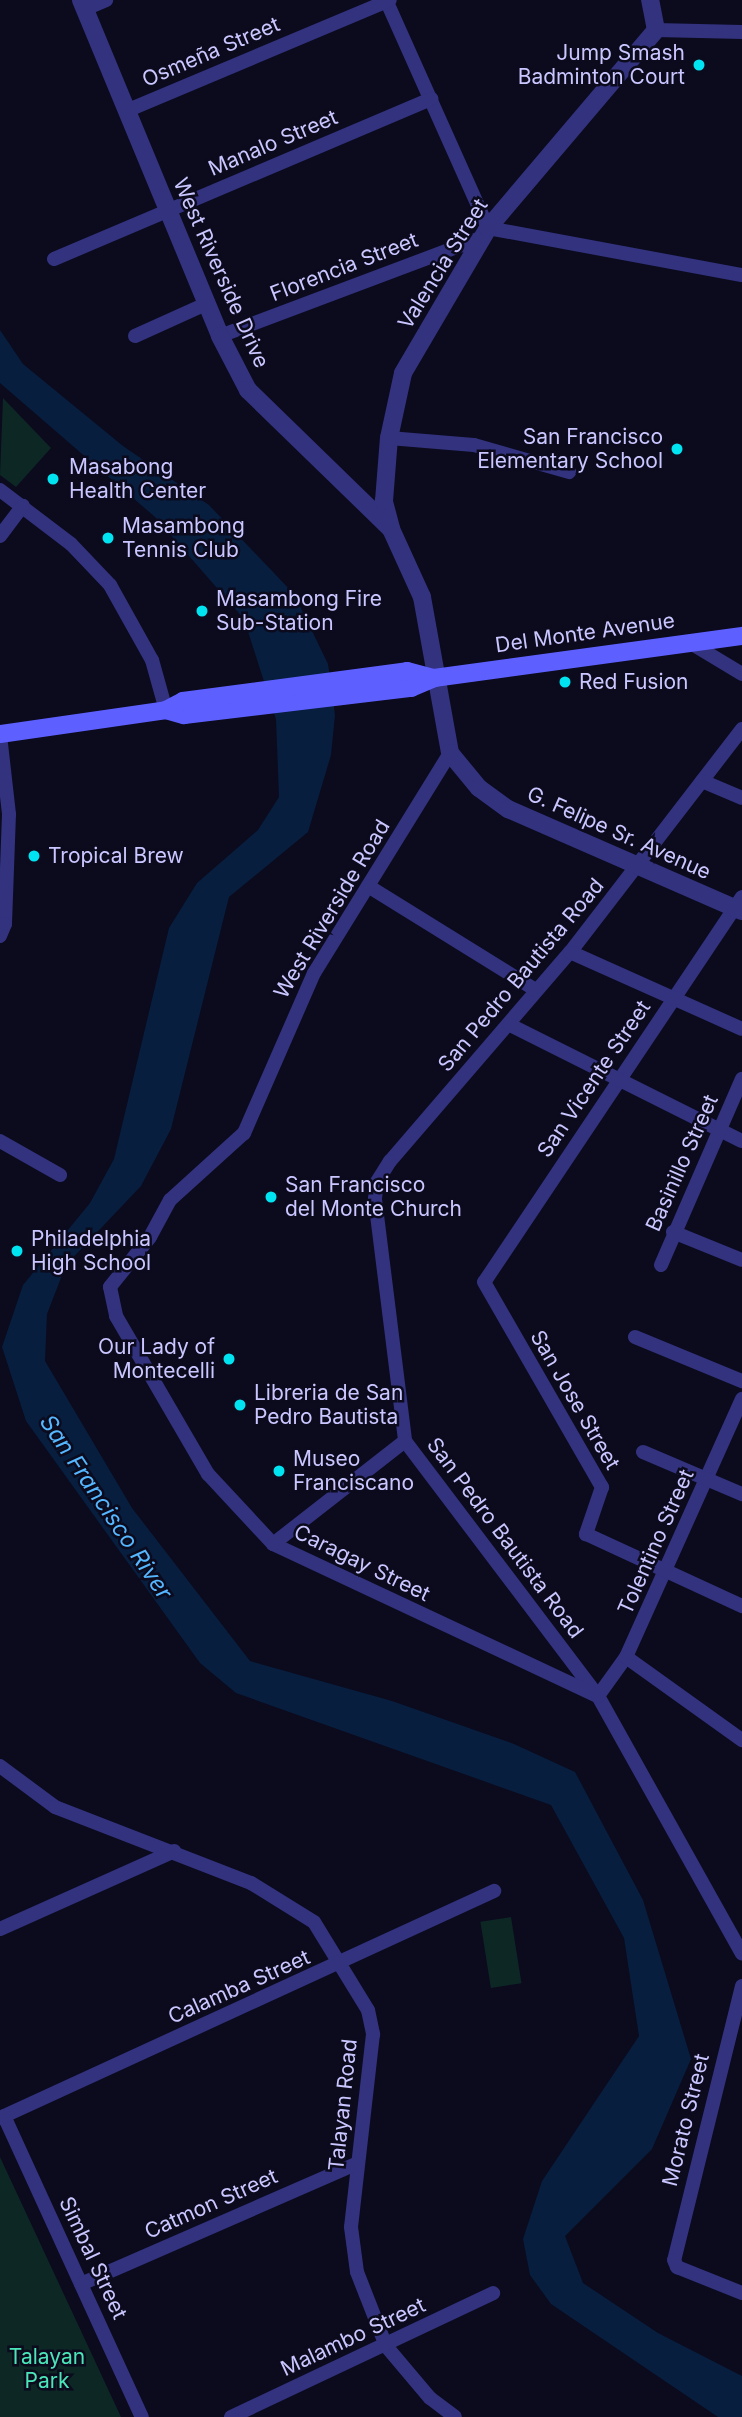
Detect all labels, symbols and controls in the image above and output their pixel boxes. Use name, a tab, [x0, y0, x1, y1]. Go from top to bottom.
street label: Osmeña Street	[138, 12, 284, 92]
place label: Jump Smash Badminton Court	[518, 40, 685, 90]
marker: Jump Smash Badminton Court	[691, 57, 707, 73]
street label: Manalo Street	[205, 104, 341, 182]
street label: West Riverside Drive	[168, 174, 274, 372]
street label: Valencia Street	[393, 194, 493, 334]
street label: Florencia Street	[267, 227, 421, 307]
place label: San Francisco Elementary School	[477, 424, 663, 474]
marker: San Francisco Elementary School	[669, 441, 685, 457]
place label: Masabong Health Center	[69, 454, 206, 504]
marker: Masabong Health Center	[43, 469, 63, 489]
place label: Masambong Tennis Club	[122, 513, 245, 563]
marker: Masambong Tennis Club	[100, 530, 116, 546]
place label: Masambong Fire Sub-Station	[216, 586, 382, 636]
marker: Masambong Fire Sub-Station	[194, 603, 210, 619]
street label: Del Monte Avenue	[494, 608, 676, 658]
place label: Red Fusion	[579, 669, 688, 695]
marker: Red Fusion	[557, 674, 573, 690]
street label: G. Felipe Sr. Avenue	[523, 781, 715, 885]
street label: West Riverside Road	[269, 815, 395, 1003]
place label: Tropical Brew	[48, 843, 184, 869]
marker: Tropical Brew	[26, 848, 42, 864]
street label: San Pedro Bautista Road	[433, 873, 609, 1077]
street label: San Vicente Street	[532, 996, 656, 1162]
street label: Basinillo Street	[641, 1091, 723, 1235]
place label: San Francisco del Monte Church	[285, 1172, 462, 1222]
marker: San Francisco del Monte Church	[263, 1189, 279, 1205]
place label: Philadelphia High School	[31, 1226, 151, 1276]
marker: Philadelphia High School	[9, 1243, 25, 1259]
street label: San Jose Street	[525, 1326, 625, 1474]
place label: Our Lady of Montecelli	[98, 1334, 215, 1384]
marker: Our Lady of Montecelli	[221, 1351, 237, 1367]
place label: Libreria de San Pedro Bautista	[254, 1380, 403, 1430]
marker: Libreria de San Pedro Bautista	[232, 1397, 248, 1413]
water label: San Francisco River	[34, 1409, 178, 1605]
street label: San Pedro Bautista Road	[421, 1433, 589, 1643]
place label: Museo Franciscano	[293, 1446, 414, 1496]
marker: Museo Franciscano	[271, 1463, 287, 1479]
street label: Tolentino Street	[613, 1465, 699, 1619]
street label: Caragay Street	[290, 1519, 434, 1607]
street label: Calamba Street	[164, 1944, 314, 2030]
street label: Talayan Road	[324, 2038, 362, 2172]
street label: Morato Street	[657, 2051, 715, 2189]
street label: Catmon Street	[141, 2163, 281, 2245]
street label: Simbal Street	[54, 2193, 132, 2323]
street label: Malambo Street	[277, 2292, 429, 2382]
park label: Talayan Park	[9, 2344, 85, 2394]

